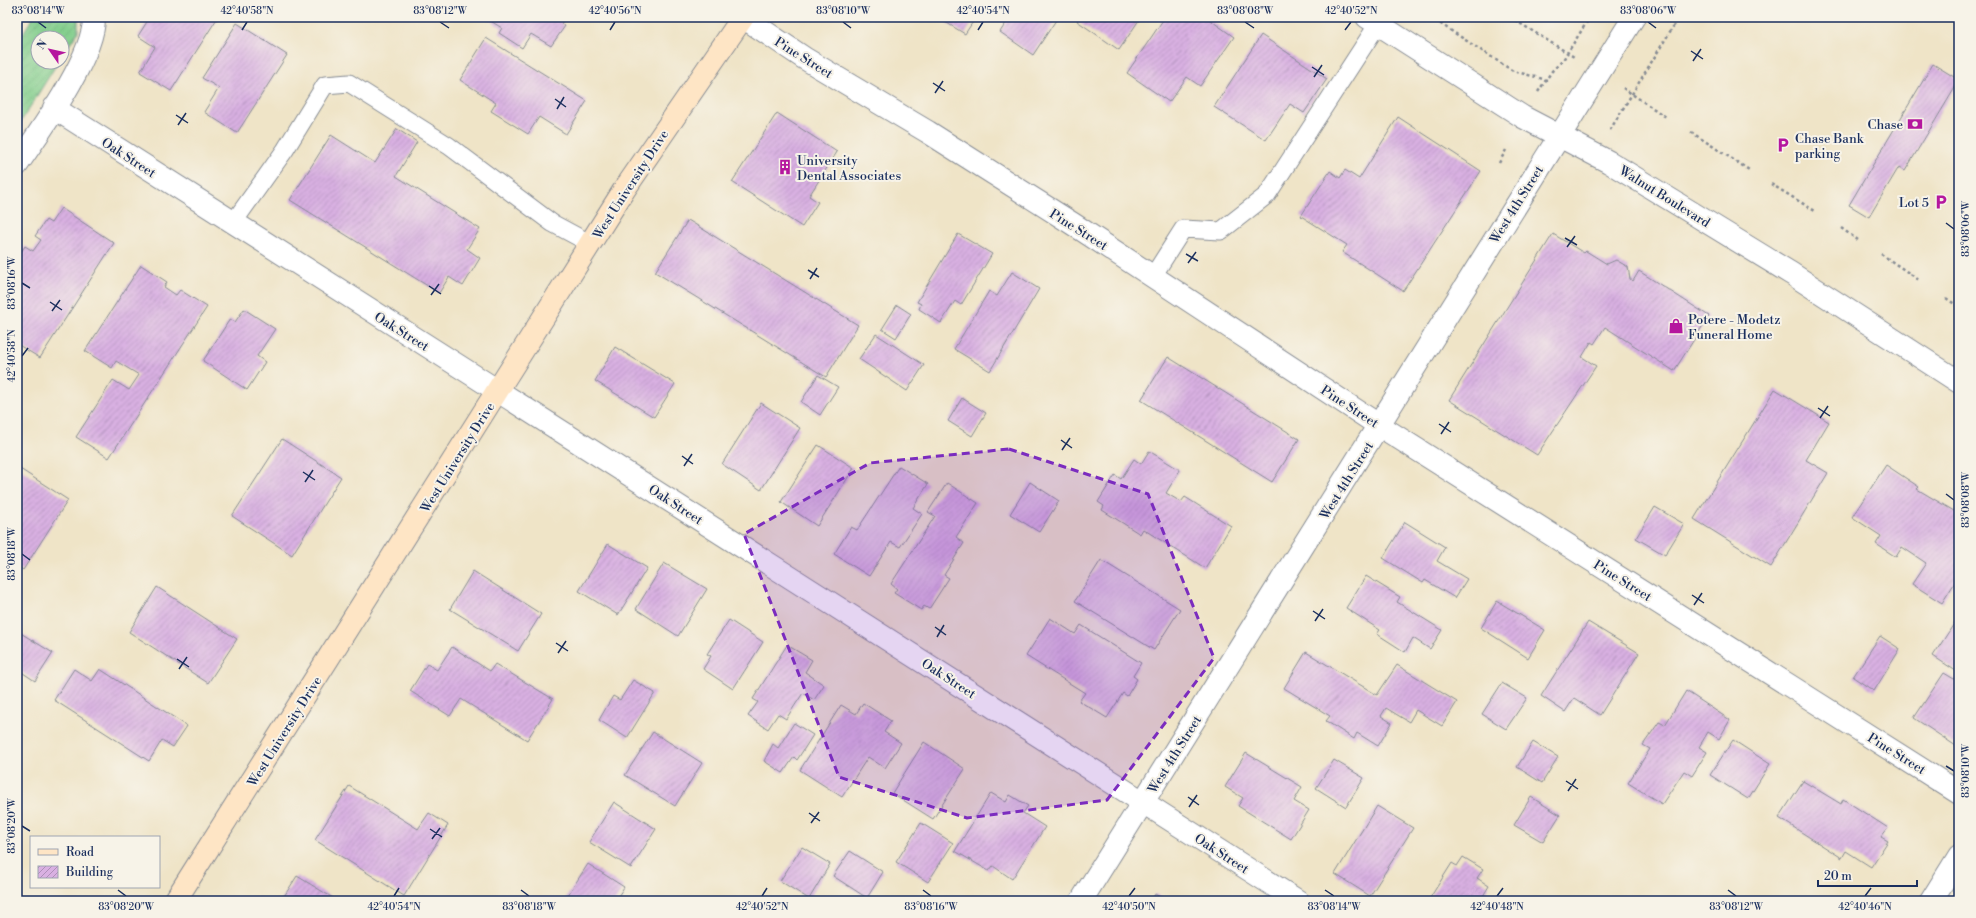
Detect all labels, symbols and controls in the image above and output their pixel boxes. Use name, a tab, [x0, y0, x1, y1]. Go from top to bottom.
text: 83°08'14"W	[11, 5, 66, 17]
text: 42°40'58"N	[220, 5, 274, 17]
text: 83°08'12"W	[413, 5, 468, 17]
text: 42°40'56"N	[588, 5, 642, 17]
text: 83°08'10"W	[816, 5, 871, 17]
text: 42°40'54"N	[956, 5, 1010, 17]
text: 83°08'08"W	[1217, 5, 1274, 17]
text: 42°40'52"N	[1325, 5, 1378, 17]
text: 83°08'06"W	[1620, 5, 1677, 17]
north arrow	[30, 30, 70, 70]
street label: Pine Street	[771, 34, 836, 82]
text: N	[34, 37, 51, 52]
bank icon: Chase	[1906, 115, 1924, 133]
place label: Chase	[1867, 117, 1903, 133]
street label: West University Drive	[589, 127, 672, 243]
place label: Chase Bank parking	[1795, 131, 1865, 162]
street label: Oak Street	[98, 134, 159, 182]
parking icon: Chase Bank parking	[1774, 136, 1792, 154]
place label: University Dental Associates	[797, 153, 901, 184]
building icon: University Dental Associates	[776, 158, 794, 176]
street label: West 4th Street	[1486, 162, 1547, 247]
street label: Walnut Boulevard	[1615, 162, 1713, 231]
parking icon: Lot 5	[1932, 193, 1950, 211]
place label: Lot 5	[1899, 195, 1929, 211]
text: 83°08'06"W	[1960, 200, 1972, 257]
street label: Pine Street	[1046, 206, 1111, 254]
text: 83°08'16"W	[6, 255, 18, 310]
street label: Oak Street	[371, 309, 432, 355]
place label: Potere - Modetz Funeral Home	[1688, 312, 1780, 343]
shop icon: Potere - Modetz Funeral Home	[1667, 317, 1685, 335]
text: 42°40'58"N	[6, 329, 18, 383]
street label: Pine Street	[1318, 382, 1382, 432]
street label: West University Drive	[417, 399, 498, 516]
street label: West 4th Street	[1316, 438, 1377, 523]
text: 83°08'08"W	[1960, 471, 1972, 528]
street label: Oak Street	[645, 481, 706, 529]
text: 83°08'18"W	[6, 526, 18, 581]
street label: Pine Street	[1590, 557, 1655, 605]
street label: Oak Street	[918, 655, 979, 703]
street label: West University Drive	[244, 673, 325, 790]
street label: West 4th Street	[1144, 712, 1205, 797]
street label: Pine Street	[1864, 730, 1929, 778]
text: 83°08'10"W	[1960, 743, 1972, 798]
text: 83°08'20"W	[6, 797, 18, 854]
street label: Oak Street	[1191, 830, 1252, 878]
legend	[30, 836, 160, 888]
text: Road	[66, 845, 94, 860]
scale bar	[1818, 862, 1917, 888]
text: Building	[65, 865, 114, 880]
text: 20 m	[1824, 869, 1852, 884]
text: 83°08'20"W	[98, 901, 155, 913]
text: 42°40'54"N	[367, 901, 421, 913]
text: 83°08'18"W	[502, 901, 557, 913]
text: 42°40'52"N	[736, 901, 789, 913]
text: 83°08'16"W	[904, 901, 959, 913]
text: 42°40'50"N	[1102, 901, 1156, 913]
text: 83°08'14"W	[1307, 901, 1362, 913]
text: 42°40'48"N	[1470, 901, 1524, 913]
text: 83°08'12"W	[1709, 901, 1764, 913]
text: 42°40'46"N	[1838, 901, 1892, 913]

